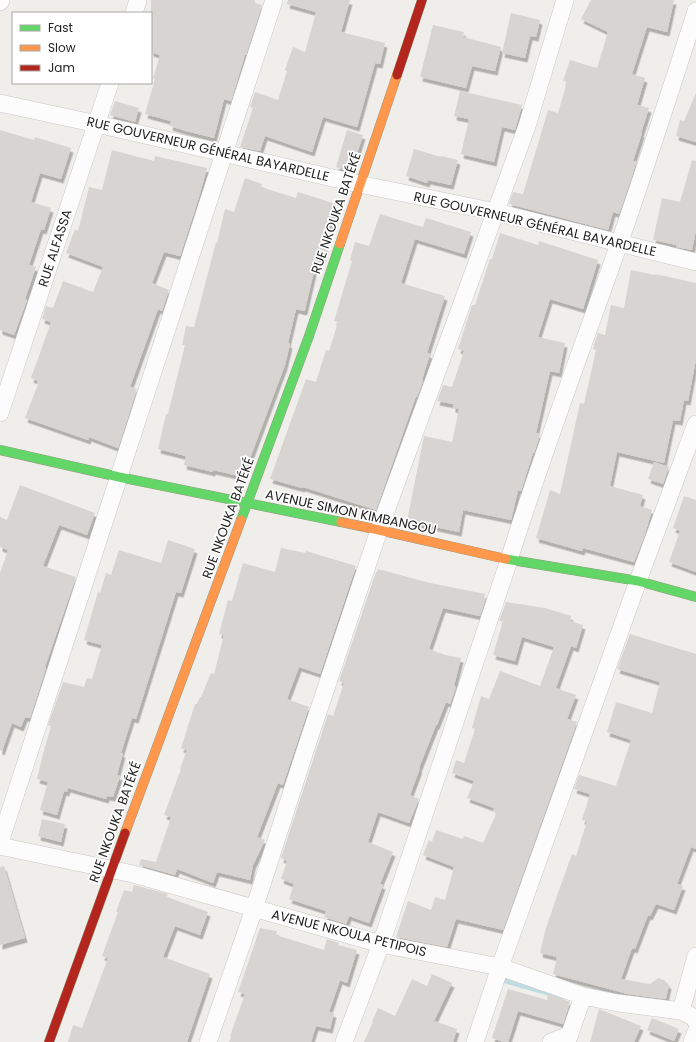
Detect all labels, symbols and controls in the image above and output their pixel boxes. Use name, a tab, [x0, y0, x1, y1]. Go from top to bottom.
legend	[12, 12, 152, 84]
text: Fast	[48, 19, 73, 36]
text: Slow	[48, 39, 76, 56]
text: Jam	[48, 59, 75, 76]
street label: RUE GOUVERNEUR GÉNÉRAL BAYARDELLE	[85, 112, 331, 186]
street label: RUE NKOUKA BATÉKÉ	[306, 150, 366, 276]
street label: RUE GOUVERNEUR GÉNÉRAL BAYARDELLE	[412, 187, 658, 261]
street label: RUE ALFASSA	[34, 207, 77, 289]
street label: RUE NKOUKA BATÉKÉ	[197, 455, 259, 581]
street label: AVENUE SIMON KIMBANGOU	[264, 485, 438, 539]
street label: RUE NKOUKA BATÉKÉ	[84, 759, 146, 885]
street label: AVENUE NKOULA PETIPOIS	[270, 905, 428, 961]

